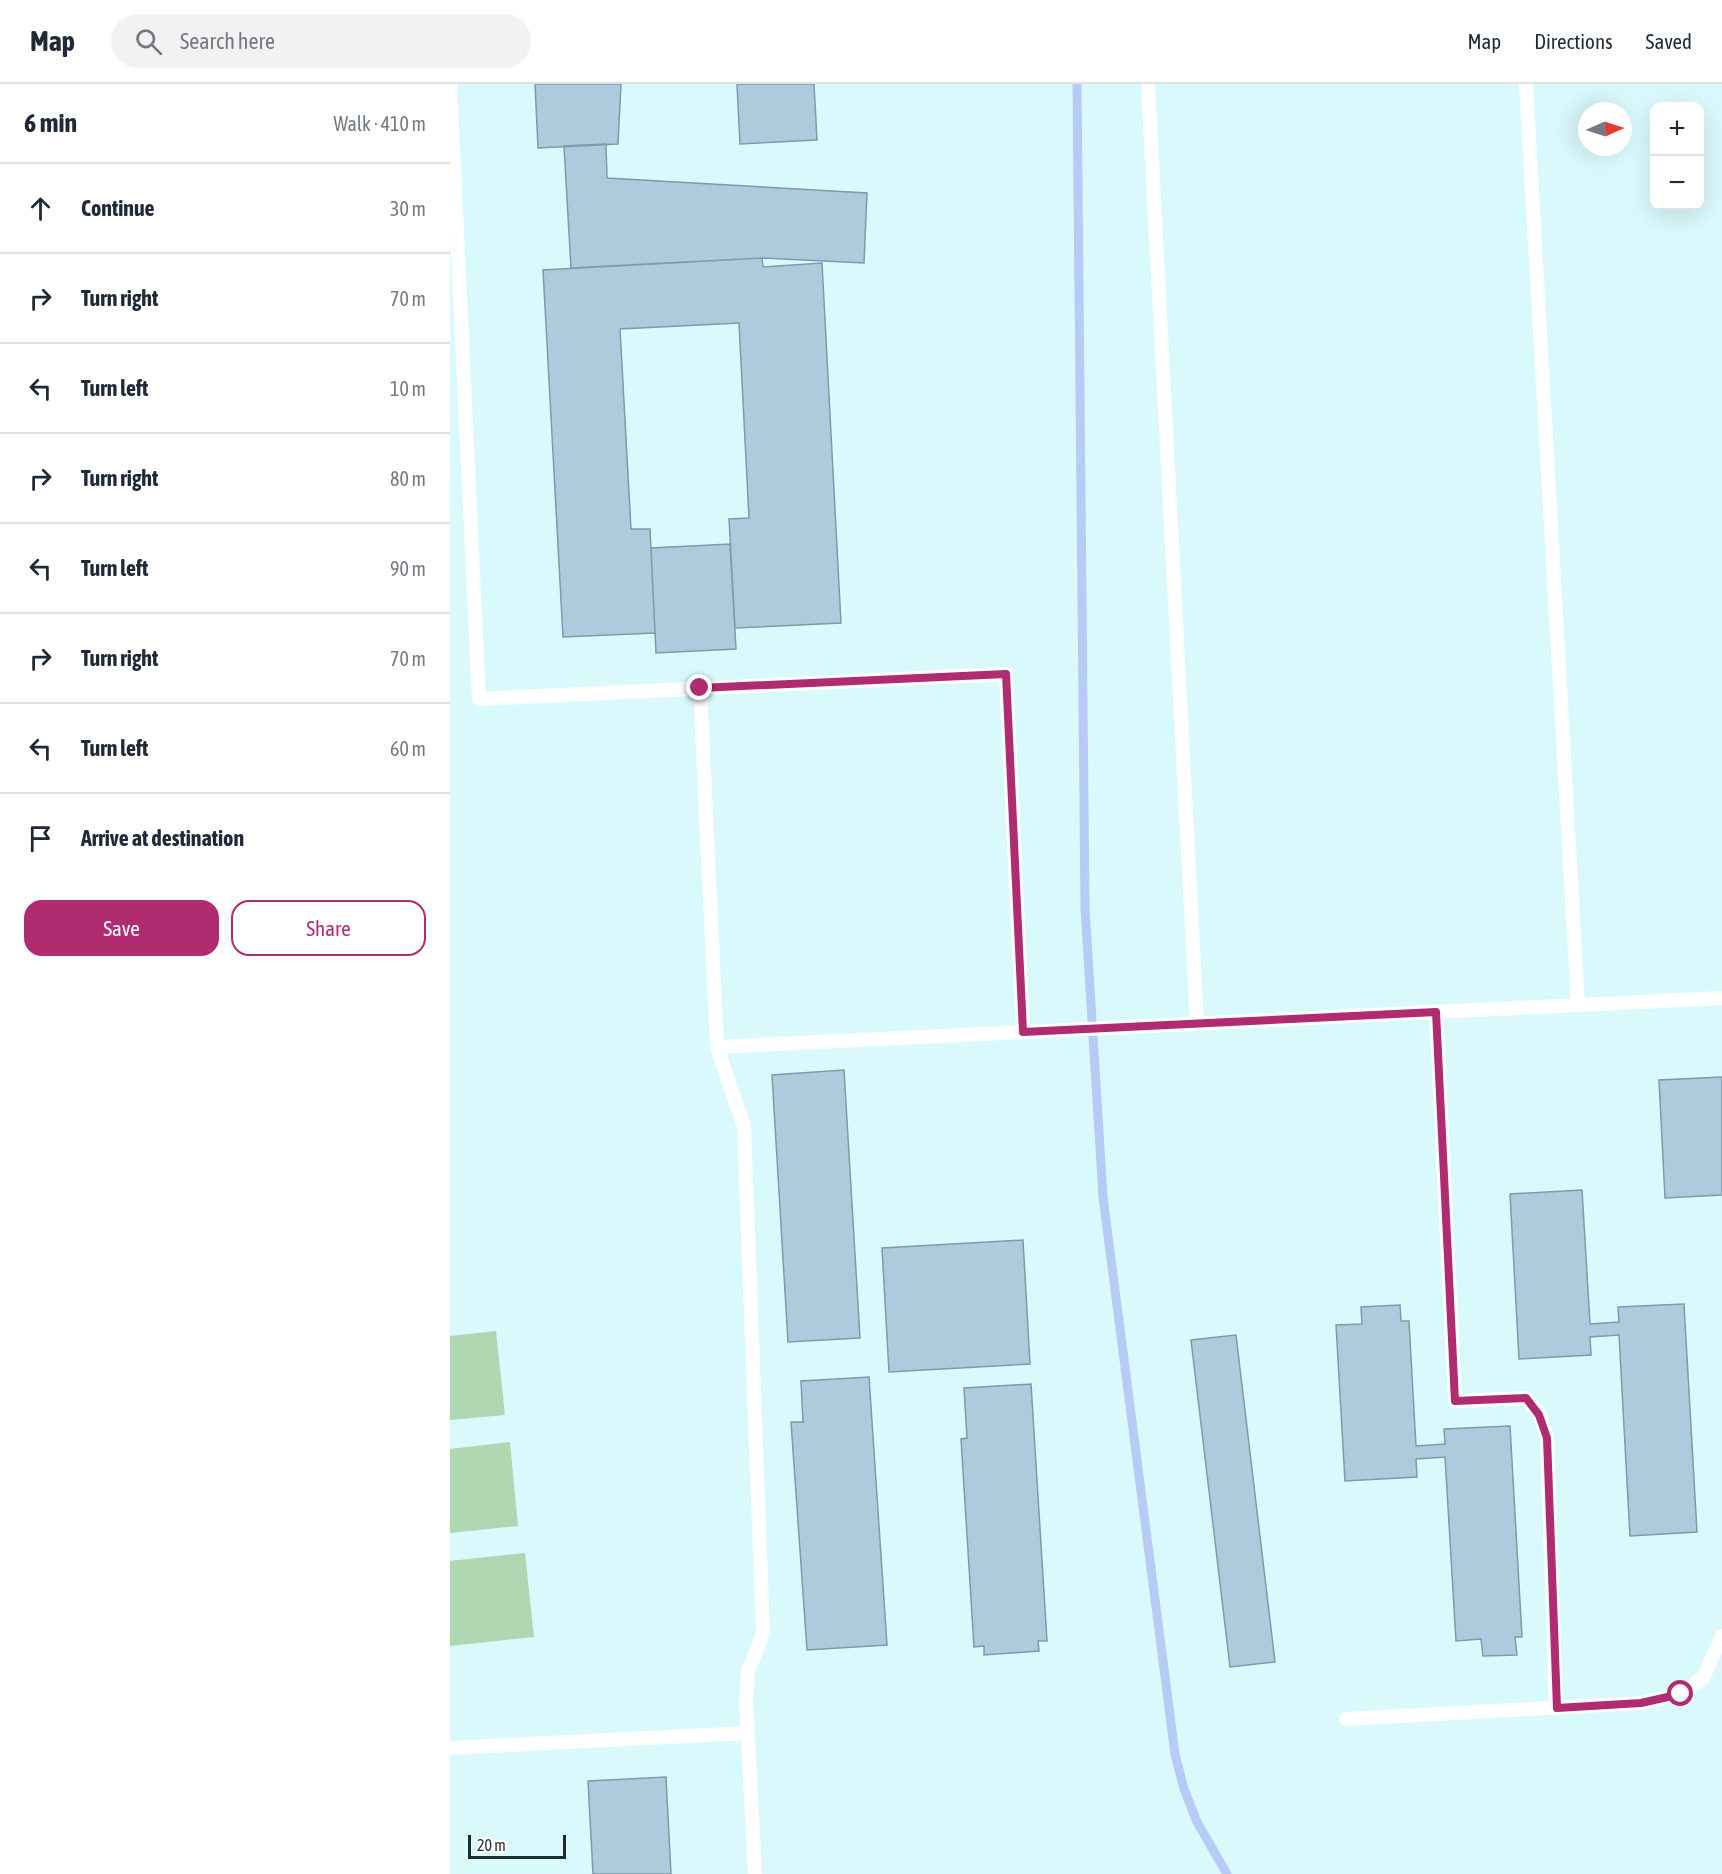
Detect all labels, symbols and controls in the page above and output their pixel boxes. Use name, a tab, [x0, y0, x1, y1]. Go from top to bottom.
search box	[111, 14, 531, 68]
text: Map	[30, 25, 75, 57]
icon: search	[132, 25, 165, 58]
text: Search here	[180, 28, 275, 54]
text: Map	[1467, 29, 1501, 53]
text: Directions	[1534, 29, 1613, 53]
text: Saved	[1646, 29, 1692, 53]
north arrow	[1578, 102, 1632, 156]
map controls	[1650, 102, 1704, 210]
button: +	[1650, 102, 1704, 156]
text: 6 min	[24, 108, 77, 138]
text: Walk · 410 m	[334, 112, 426, 135]
button: −	[1650, 156, 1704, 210]
icon: ahead	[24, 192, 57, 225]
text: Continue	[81, 195, 155, 221]
text: 30 m	[390, 197, 426, 220]
icon: right	[24, 282, 57, 315]
text: Turn right	[81, 285, 158, 311]
text: 70 m	[390, 287, 426, 310]
icon: left	[24, 372, 57, 405]
text: Turn left	[81, 375, 148, 401]
text: 10 m	[390, 377, 426, 400]
icon: right	[24, 462, 57, 495]
text: Turn right	[81, 465, 158, 491]
text: 80 m	[390, 467, 426, 490]
icon: left	[24, 552, 57, 585]
text: Turn left	[81, 555, 148, 581]
text: 90 m	[390, 557, 426, 580]
icon: right	[24, 642, 57, 675]
text: Turn right	[81, 645, 158, 671]
text: 70 m	[390, 647, 426, 670]
route end	[686, 674, 712, 700]
icon: left	[24, 732, 57, 765]
text: Turn left	[81, 735, 148, 761]
text: 60 m	[390, 737, 426, 760]
icon: arrive	[24, 822, 57, 855]
text: Arrive at destination	[81, 825, 244, 851]
button: Save	[24, 900, 219, 956]
button: Share	[231, 900, 426, 956]
route start	[1667, 1680, 1693, 1706]
scale bar	[468, 1832, 566, 1860]
text: 20 m	[477, 1836, 506, 1854]

